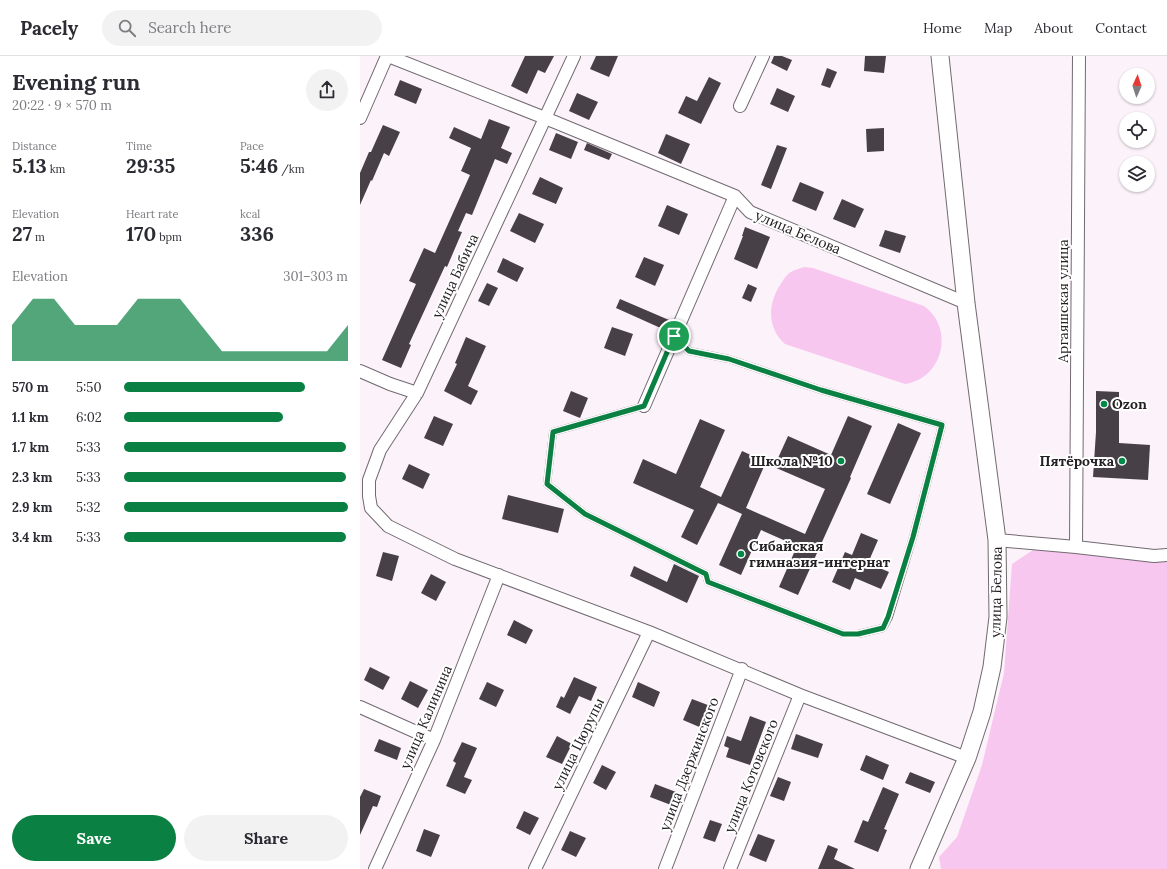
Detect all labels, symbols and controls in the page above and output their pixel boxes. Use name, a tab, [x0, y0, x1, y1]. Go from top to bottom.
search box	[102, 10, 382, 46]
text: Pacely	[20, 16, 78, 40]
icon: search	[116, 17, 138, 39]
text: Search here	[148, 18, 232, 37]
text: Home	[923, 19, 962, 37]
text: Map	[984, 19, 1012, 37]
text: About	[1034, 19, 1073, 37]
text: Contact	[1095, 19, 1147, 37]
text: Evening run	[12, 68, 140, 96]
north arrow	[1119, 68, 1155, 104]
map controls	[1119, 68, 1155, 192]
button: share	[306, 69, 348, 111]
text: 20:22 · 9 × 570 m	[12, 97, 112, 114]
button: locate	[1119, 112, 1155, 148]
text: Distance	[12, 139, 57, 153]
text: Time	[126, 139, 152, 153]
text: Pace	[240, 139, 264, 153]
text: 5.13	[12, 153, 47, 178]
text: 29:35	[126, 153, 175, 178]
text: 5:46	[240, 153, 278, 178]
button: layers	[1119, 156, 1155, 192]
text: km	[47, 162, 65, 176]
text: /km	[278, 162, 304, 176]
street label: улица Белова	[752, 206, 844, 258]
text: Elevation	[12, 207, 59, 221]
text: Heart rate	[126, 207, 178, 221]
text: kcal	[240, 207, 260, 221]
text: 27	[12, 221, 32, 246]
text: 170	[126, 221, 156, 246]
text: 336	[240, 221, 274, 246]
text: m	[32, 230, 45, 244]
text: bpm	[156, 230, 182, 244]
street label: улица Бабича	[428, 231, 482, 321]
street label: Аргаяшская улица	[1054, 239, 1072, 364]
text: Elevation	[12, 268, 68, 285]
text: 301–303 m	[283, 268, 348, 285]
pin	[657, 319, 691, 353]
icon: arrive	[663, 325, 685, 347]
text: 570 m	[12, 379, 49, 396]
text: 5:50	[76, 379, 102, 396]
place label: Ozon	[1112, 395, 1147, 413]
marker: Ozon	[1099, 399, 1109, 409]
text: 1.1 km	[12, 409, 49, 426]
text: 6:02	[76, 409, 102, 426]
text: 1.7 km	[12, 439, 49, 456]
text: 5:33	[76, 439, 101, 456]
place label: Школа №10	[750, 452, 833, 470]
place label: Пятёрочка	[1039, 452, 1115, 470]
marker: Школа №10	[836, 456, 846, 466]
marker: Пятёрочка	[1117, 456, 1127, 466]
text: 2.3 km	[12, 469, 52, 486]
text: 5:33	[76, 469, 101, 486]
text: 2.9 km	[12, 499, 53, 516]
text: 5:32	[76, 499, 101, 516]
text: 3.4 km	[12, 529, 53, 546]
text: 5:33	[76, 529, 101, 546]
place label: Сибайская гимназия-интернат	[749, 537, 891, 571]
street label: улица Белова	[986, 546, 1006, 638]
marker: Сибайская гимназия-интернат	[736, 549, 746, 559]
street label: улица Калинина	[396, 662, 456, 772]
street label: улица Цюрупы	[548, 695, 608, 793]
street label: улица Дзержинского	[655, 695, 723, 833]
street label: улица Котовского	[720, 716, 782, 836]
button: Save	[12, 815, 176, 861]
button: Share	[184, 815, 348, 861]

